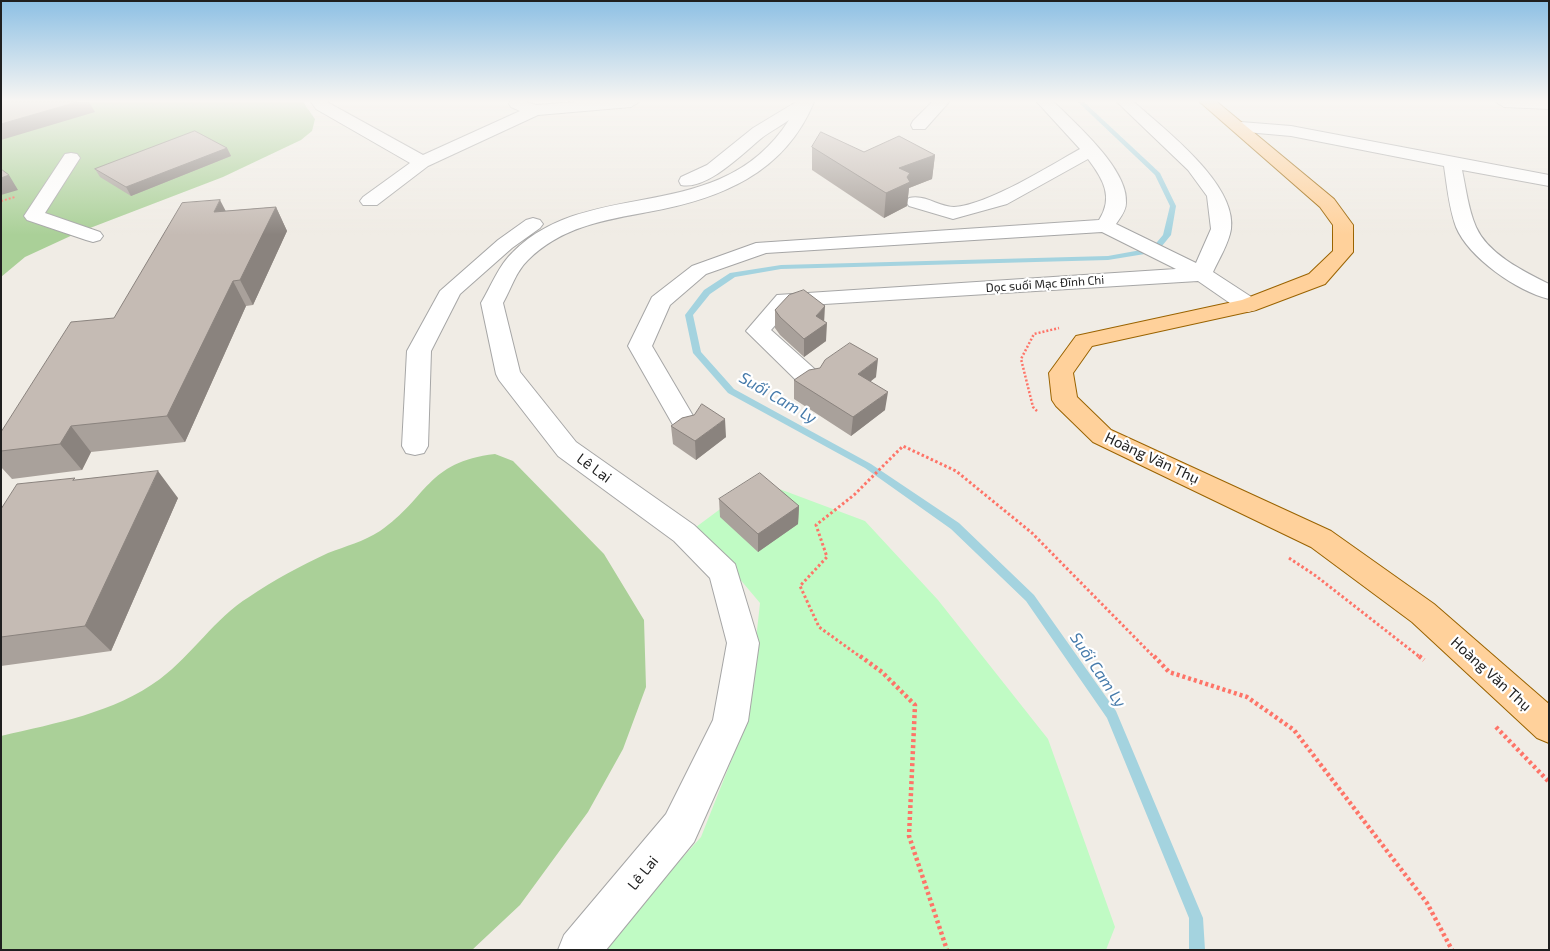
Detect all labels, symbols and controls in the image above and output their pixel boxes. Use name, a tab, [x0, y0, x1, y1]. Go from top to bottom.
street label: Dọc suối Mạc Đĩnh Chi	[985, 273, 1105, 295]
water label: Suối Cam Ly	[736, 368, 820, 428]
street label: Hoàng Văn Thụ	[1102, 428, 1202, 488]
street label: Lê Lai	[573, 449, 615, 487]
water label: Suối Cam Ly	[1066, 629, 1130, 711]
street label: Hoàng Văn Thụ	[1447, 633, 1535, 715]
street label: Lê Lai	[624, 852, 662, 894]

